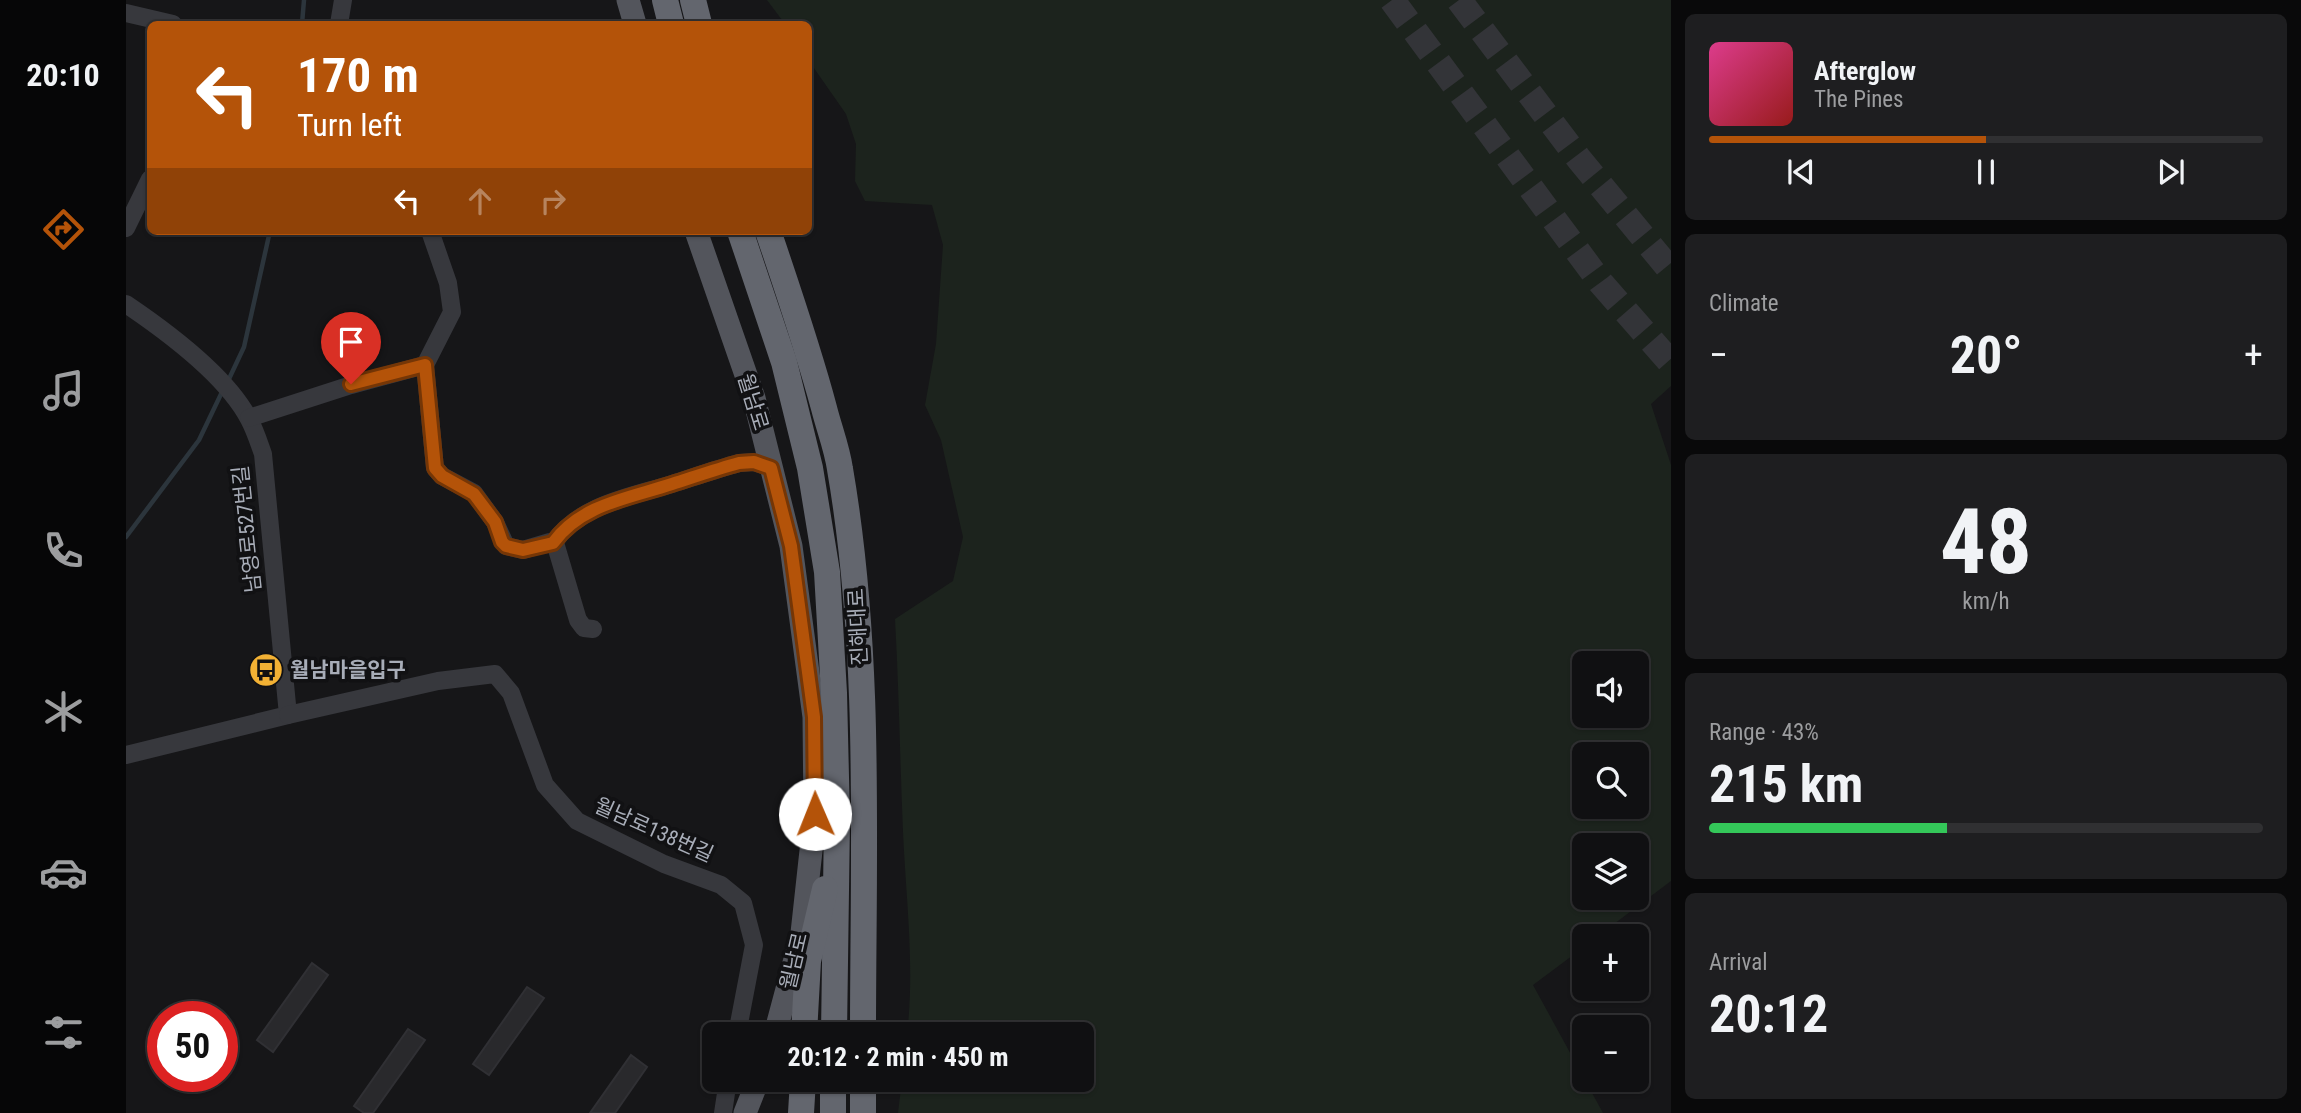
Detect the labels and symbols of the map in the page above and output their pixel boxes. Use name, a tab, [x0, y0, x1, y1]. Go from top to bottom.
pin	[321, 312, 381, 384]
street label: 월남로	[733, 371, 773, 433]
street label: 남영로527번길	[228, 464, 266, 594]
street label: 진해대로	[844, 588, 872, 666]
bus stop icon: 월남마을입구	[247, 651, 285, 689]
place label: 월남마을입구	[290, 658, 406, 682]
position arrow	[778, 777, 852, 851]
street label: 월남로138번길	[591, 793, 717, 867]
street label: 월남로	[776, 930, 812, 992]
speed limit sign: 50	[147, 1001, 238, 1092]

